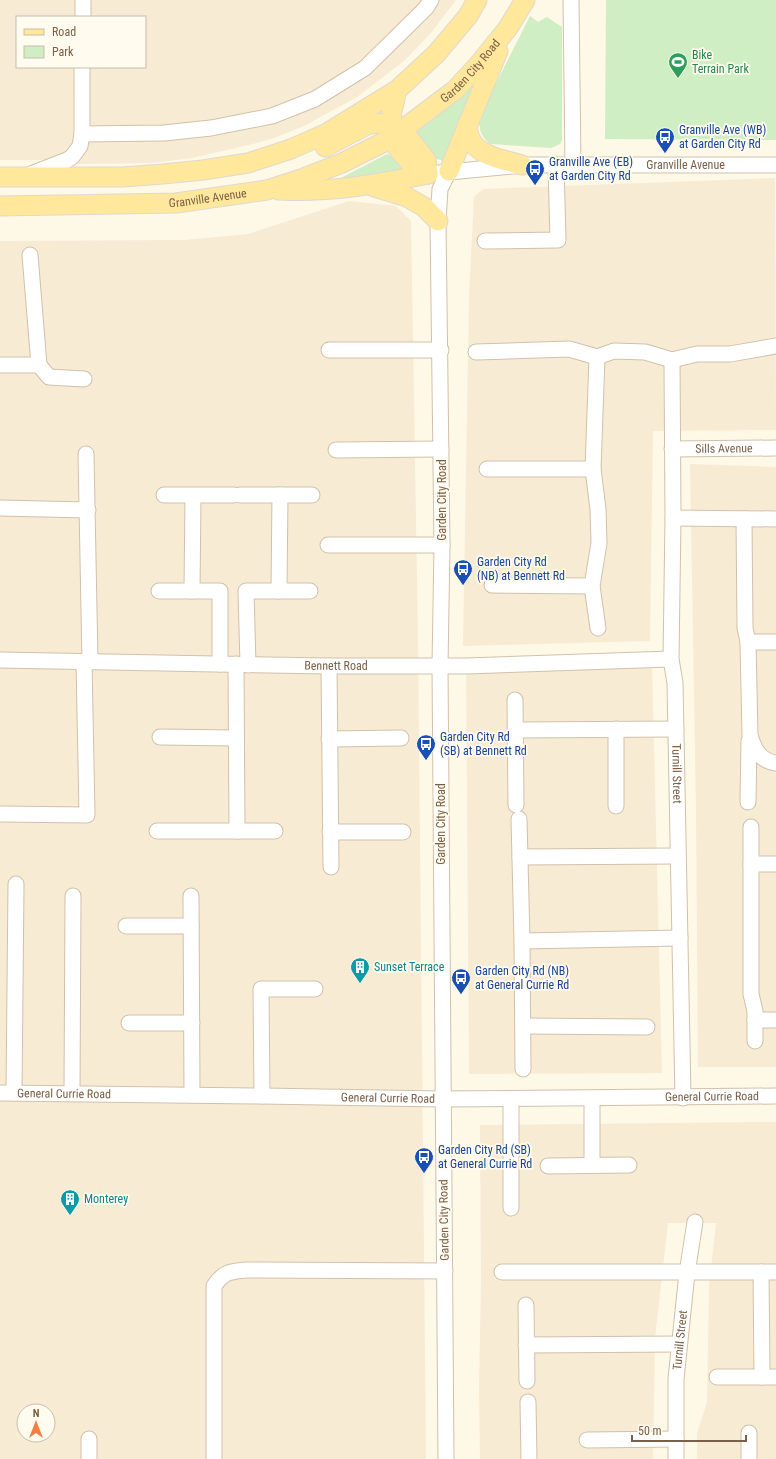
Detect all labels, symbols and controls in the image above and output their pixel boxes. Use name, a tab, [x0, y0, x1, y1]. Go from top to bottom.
legend	[16, 16, 146, 68]
text: Road	[52, 25, 76, 39]
street label: Garden City Road	[438, 36, 503, 106]
text: Park	[52, 45, 74, 59]
place label: Bike Terrain Park	[692, 48, 749, 76]
sports icon: Bike Terrain Park	[667, 51, 689, 79]
place label: Granville Ave (WB) at Garden City Rd	[679, 123, 766, 151]
bus stop icon: Granville Ave (WB) at Garden City Rd	[654, 126, 676, 154]
place label: Granville Ave (EB) at Garden City Rd	[549, 155, 633, 183]
bus stop icon: Granville Ave (EB) at Garden City Rd	[524, 158, 546, 186]
street label: Granville Avenue	[646, 158, 725, 172]
street label: Granville Avenue	[169, 186, 248, 210]
street label: Sills Avenue	[695, 441, 753, 456]
street label: Garden City Road	[435, 459, 449, 541]
place label: Garden City Rd (NB) at Bennett Rd	[477, 555, 565, 583]
bus stop icon: Garden City Rd (NB) at Bennett Rd	[452, 558, 474, 586]
street label: Bennett Road	[304, 659, 368, 673]
place label: Garden City Rd (SB) at Bennett Rd	[440, 730, 527, 758]
bus stop icon: Garden City Rd (SB) at Bennett Rd	[415, 733, 437, 761]
street label: Turnill Street	[669, 743, 684, 804]
street label: Garden City Road	[434, 783, 448, 865]
building icon: Sunset Terrace	[349, 956, 371, 984]
place label: Sunset Terrace	[374, 960, 445, 974]
place label: Garden City Rd (NB) at General Currie Rd	[475, 964, 569, 992]
bus stop icon: Garden City Rd (NB) at General Currie Rd	[450, 967, 472, 995]
street label: General Currie Road	[17, 1086, 111, 1101]
street label: General Currie Road	[665, 1089, 759, 1104]
street label: General Currie Road	[341, 1090, 435, 1106]
place label: Garden City Rd (SB) at General Currie Rd	[438, 1143, 532, 1171]
bus stop icon: Garden City Rd (SB) at General Currie Rd	[413, 1146, 435, 1174]
street label: Garden City Road	[436, 1179, 452, 1261]
building icon: Monterey	[59, 1188, 81, 1216]
place label: Monterey	[84, 1192, 128, 1206]
street label: Turnill Street	[670, 1309, 690, 1371]
north arrow	[16, 1403, 56, 1443]
text: N	[33, 1407, 40, 1420]
scale bar	[632, 1417, 746, 1443]
text: 50 m	[638, 1424, 662, 1438]

